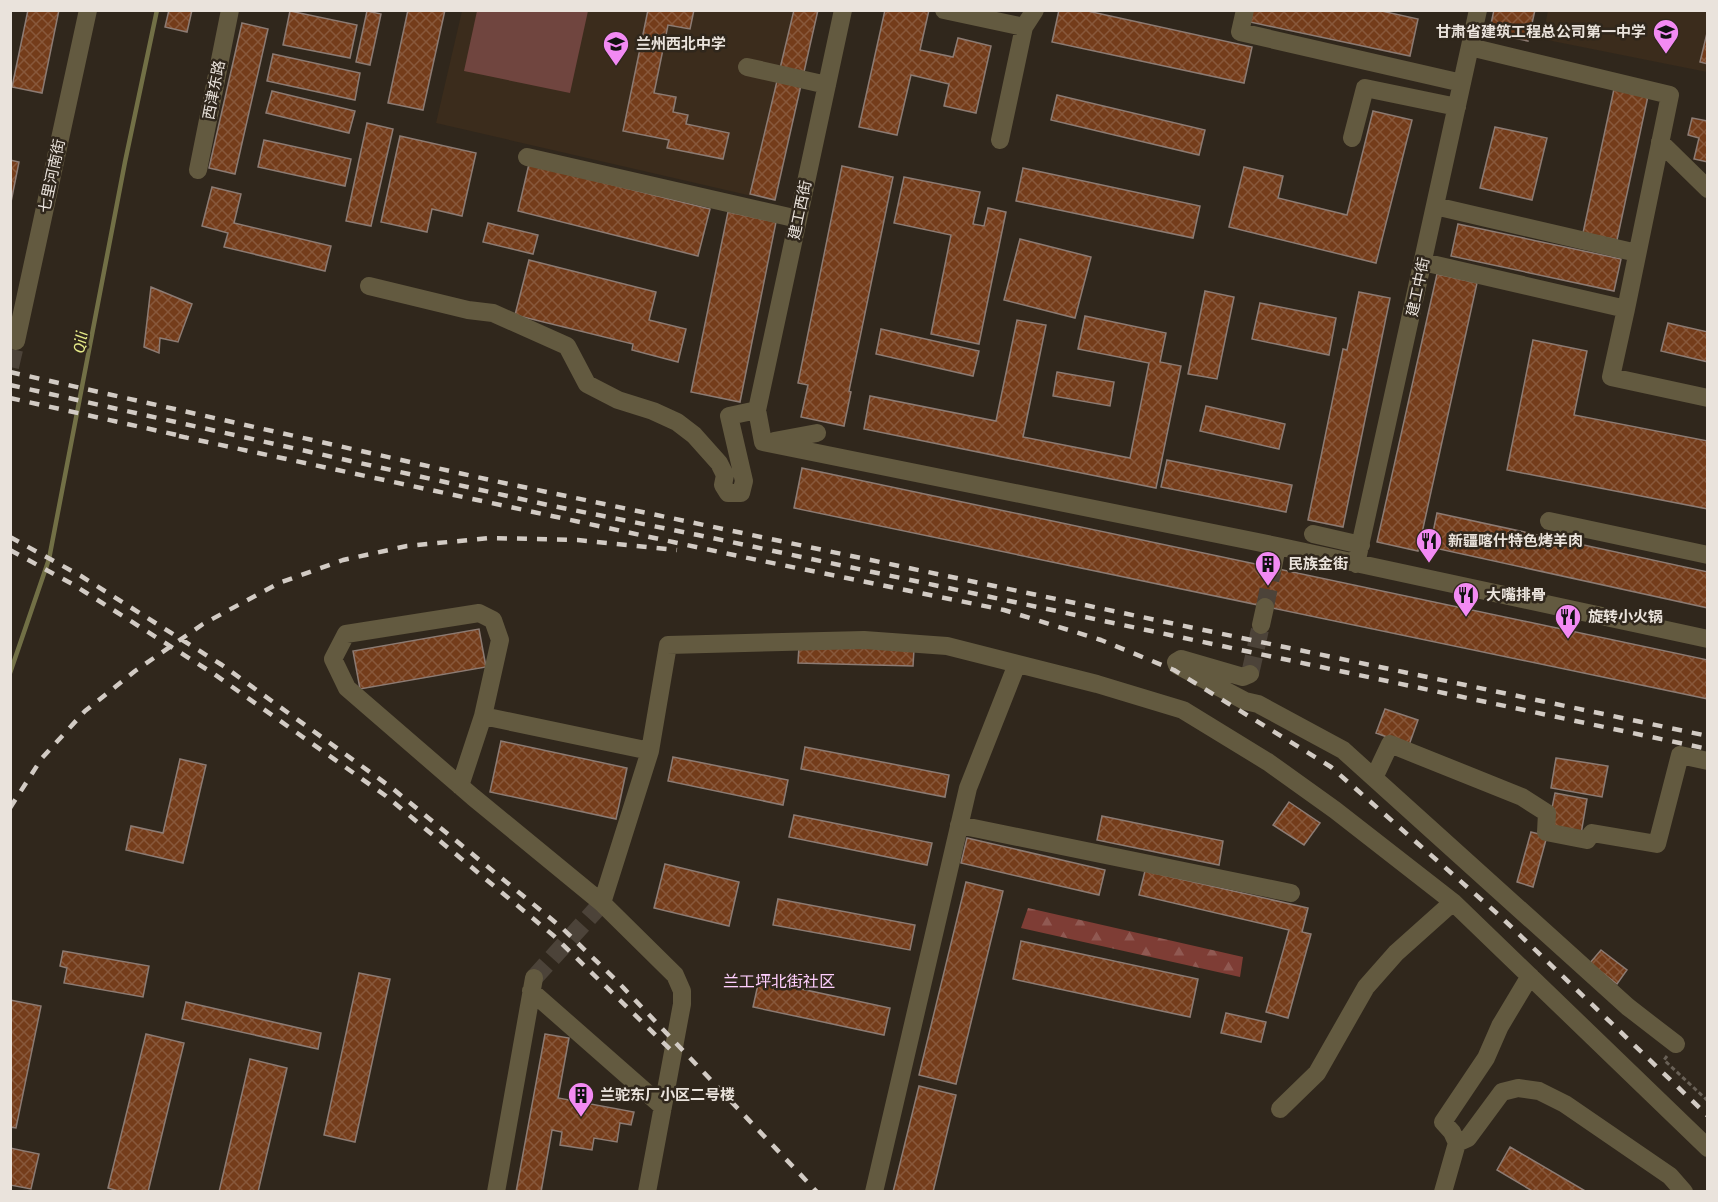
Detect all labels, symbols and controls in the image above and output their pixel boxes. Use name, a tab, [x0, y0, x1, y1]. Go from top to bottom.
school or university icon: 甘肃省建筑工程总公司第一中学	[1651, 17, 1681, 55]
place label: 甘肃省建筑工程总公司第一中学	[1436, 23, 1646, 41]
school or university icon: 兰州西北中学	[601, 29, 631, 67]
place label: 兰州西北中学	[636, 35, 726, 53]
street label: 西津东路	[199, 59, 229, 121]
street label: 七里河南街	[35, 137, 69, 215]
street label: 建工西街	[785, 179, 815, 241]
street label: 建工中街	[1403, 256, 1433, 318]
water label: Qili	[69, 329, 92, 355]
restaurant icon: 新疆喀什特色烤羊肉	[1414, 526, 1444, 564]
place label: 新疆喀什特色烤羊肉	[1448, 532, 1583, 550]
building icon: 民族金街	[1253, 549, 1283, 587]
place label: 民族金街	[1288, 555, 1348, 573]
restaurant icon: 大嘴排骨	[1451, 580, 1481, 618]
place label: 大嘴排骨	[1486, 586, 1546, 604]
restaurant icon: 旋转小火锅	[1553, 602, 1583, 640]
place label: 旋转小火锅	[1588, 608, 1663, 626]
district label: 兰工坪北街社区	[723, 972, 835, 991]
building icon: 兰驼东厂小区二号楼	[566, 1080, 596, 1118]
place label: 兰驼东厂小区二号楼	[600, 1086, 735, 1104]

